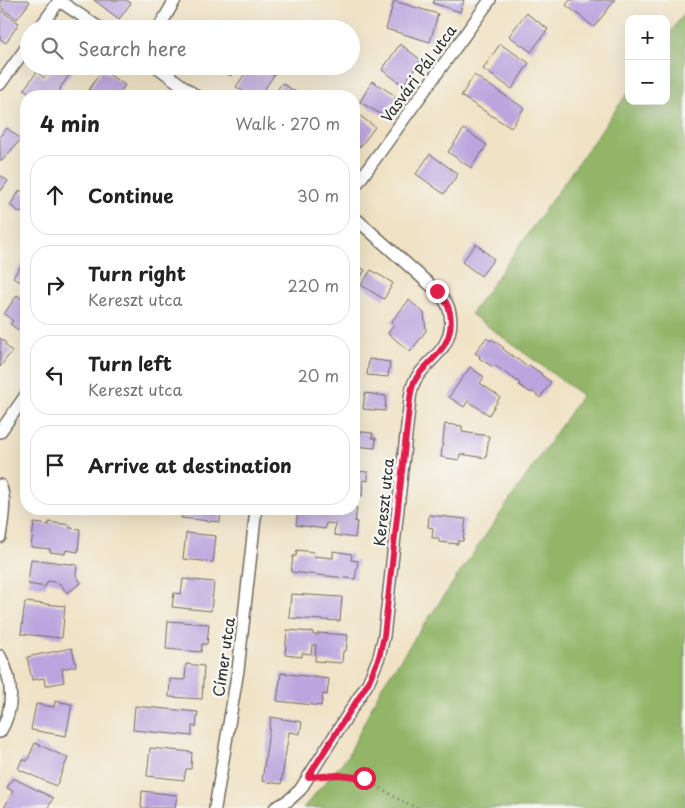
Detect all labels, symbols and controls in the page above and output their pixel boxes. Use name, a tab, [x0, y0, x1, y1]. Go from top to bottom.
map controls	[625, 15, 670, 105]
button: +	[625, 15, 670, 60]
street label: Vasvári Pál utca	[375, 19, 462, 127]
search box	[20, 20, 360, 75]
icon: search	[38, 34, 66, 62]
text: Search here	[78, 34, 187, 62]
button: −	[625, 60, 670, 105]
text: 4 min	[40, 107, 100, 139]
text: Walk · 270 m	[236, 111, 340, 135]
icon: ahead	[41, 181, 69, 209]
text: Continue	[88, 181, 174, 209]
text: 30 m	[297, 183, 339, 207]
text: Turn right	[88, 259, 186, 287]
icon: right	[41, 271, 69, 299]
text: 220 m	[288, 273, 339, 297]
route end	[426, 280, 449, 303]
text: Kereszt utca	[88, 287, 183, 311]
text: Turn left	[88, 349, 172, 377]
icon: left	[41, 361, 69, 389]
text: 20 m	[298, 363, 339, 387]
text: Kereszt utca	[88, 377, 183, 401]
icon: arrive	[41, 451, 69, 479]
text: Arrive at destination	[88, 451, 292, 479]
street label: Kereszt utca	[367, 456, 399, 547]
street label: Címer utca	[206, 615, 240, 698]
route start	[353, 767, 376, 790]

